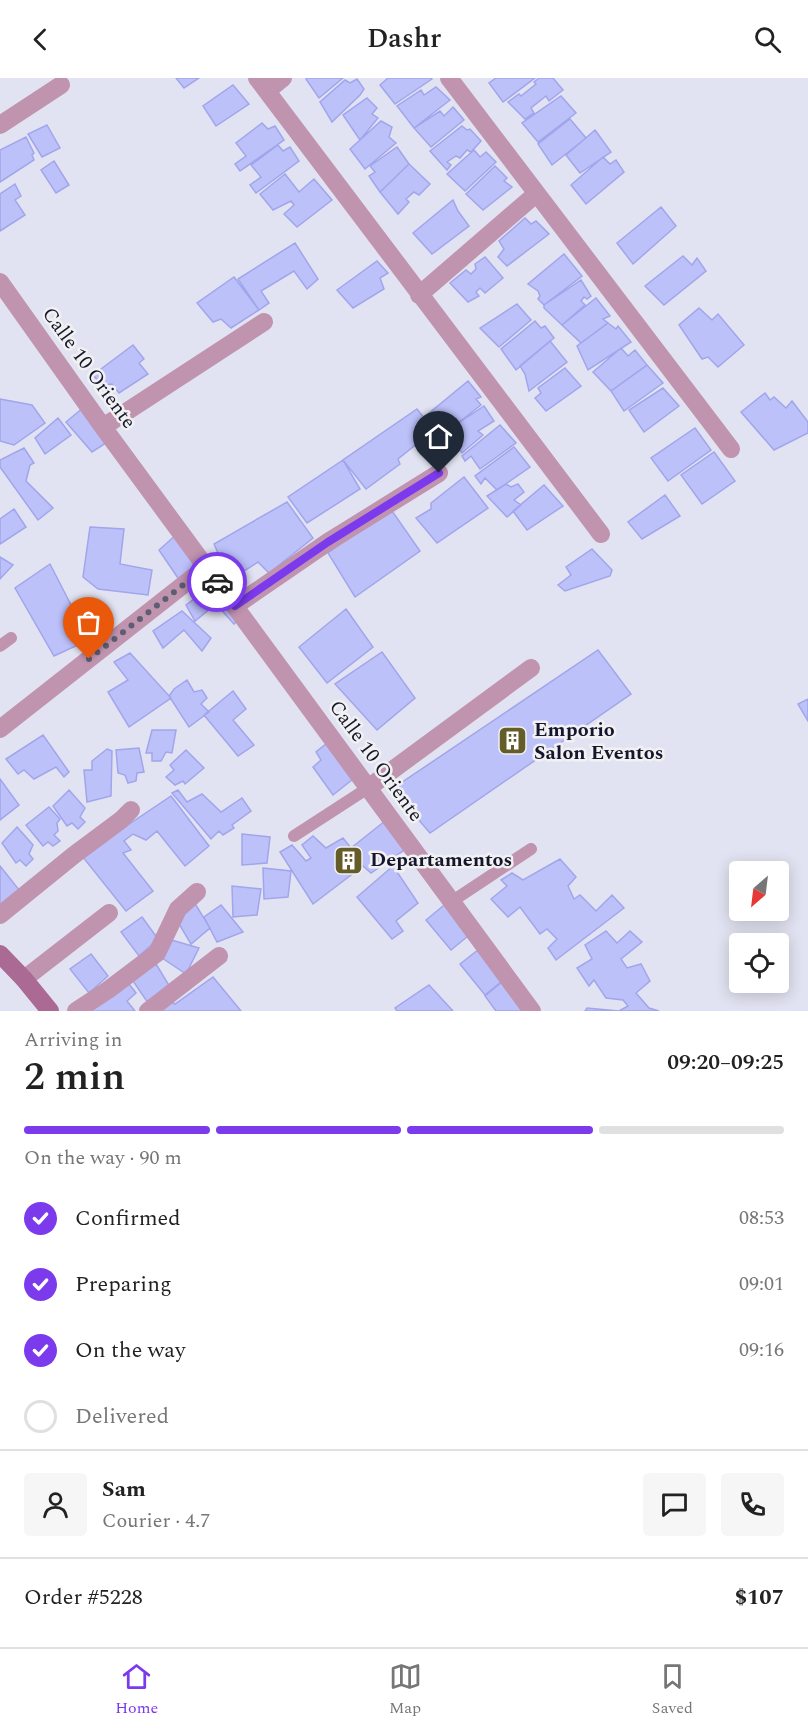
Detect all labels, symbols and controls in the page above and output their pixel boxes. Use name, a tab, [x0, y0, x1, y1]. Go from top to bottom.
text: Dashr	[367, 18, 441, 60]
icon: back	[24, 23, 57, 56]
icon: search	[751, 23, 784, 56]
street label: Calle 10 Oriente	[35, 301, 143, 435]
pin	[413, 411, 464, 473]
icon: home	[422, 420, 455, 453]
courier	[187, 552, 247, 612]
icon: car	[201, 566, 234, 599]
pin	[63, 597, 114, 659]
icon: bag	[72, 606, 105, 639]
street label: Calle 10 Oriente	[322, 694, 430, 828]
place label: Emporio Salon Eventos	[534, 715, 663, 768]
building icon: Emporio Salon Eventos	[497, 725, 529, 757]
building icon: Departamentos	[333, 844, 365, 876]
place label: Departamentos	[370, 845, 512, 875]
north arrow	[729, 861, 789, 921]
map controls	[729, 861, 789, 993]
button: locate	[729, 933, 789, 993]
text: Arriving in	[24, 1025, 122, 1055]
text: 09:20–09:25	[667, 1046, 784, 1079]
text: 2 min	[24, 1048, 125, 1107]
text: On the way · 90 m	[24, 1143, 182, 1173]
icon: check	[24, 1202, 57, 1235]
text: Confirmed	[75, 1202, 181, 1235]
text: 08:53	[739, 1203, 784, 1233]
icon: check	[24, 1268, 57, 1301]
text: Preparing	[75, 1268, 172, 1301]
text: 09:01	[739, 1269, 784, 1299]
icon: check	[24, 1334, 57, 1367]
text: On the way	[75, 1334, 186, 1367]
text: 09:16	[739, 1335, 784, 1365]
text: Delivered	[75, 1400, 169, 1433]
button: person	[24, 1473, 87, 1536]
text: Sam	[102, 1473, 146, 1506]
button: chat	[643, 1473, 706, 1536]
button: phone	[721, 1473, 784, 1536]
text: Courier · 4.7	[102, 1506, 210, 1536]
text: Order #5228	[24, 1581, 143, 1614]
text: $107	[735, 1581, 784, 1614]
tab: Home	[115, 1660, 158, 1720]
tab: Map	[389, 1660, 422, 1720]
tab: Saved	[652, 1660, 693, 1720]

